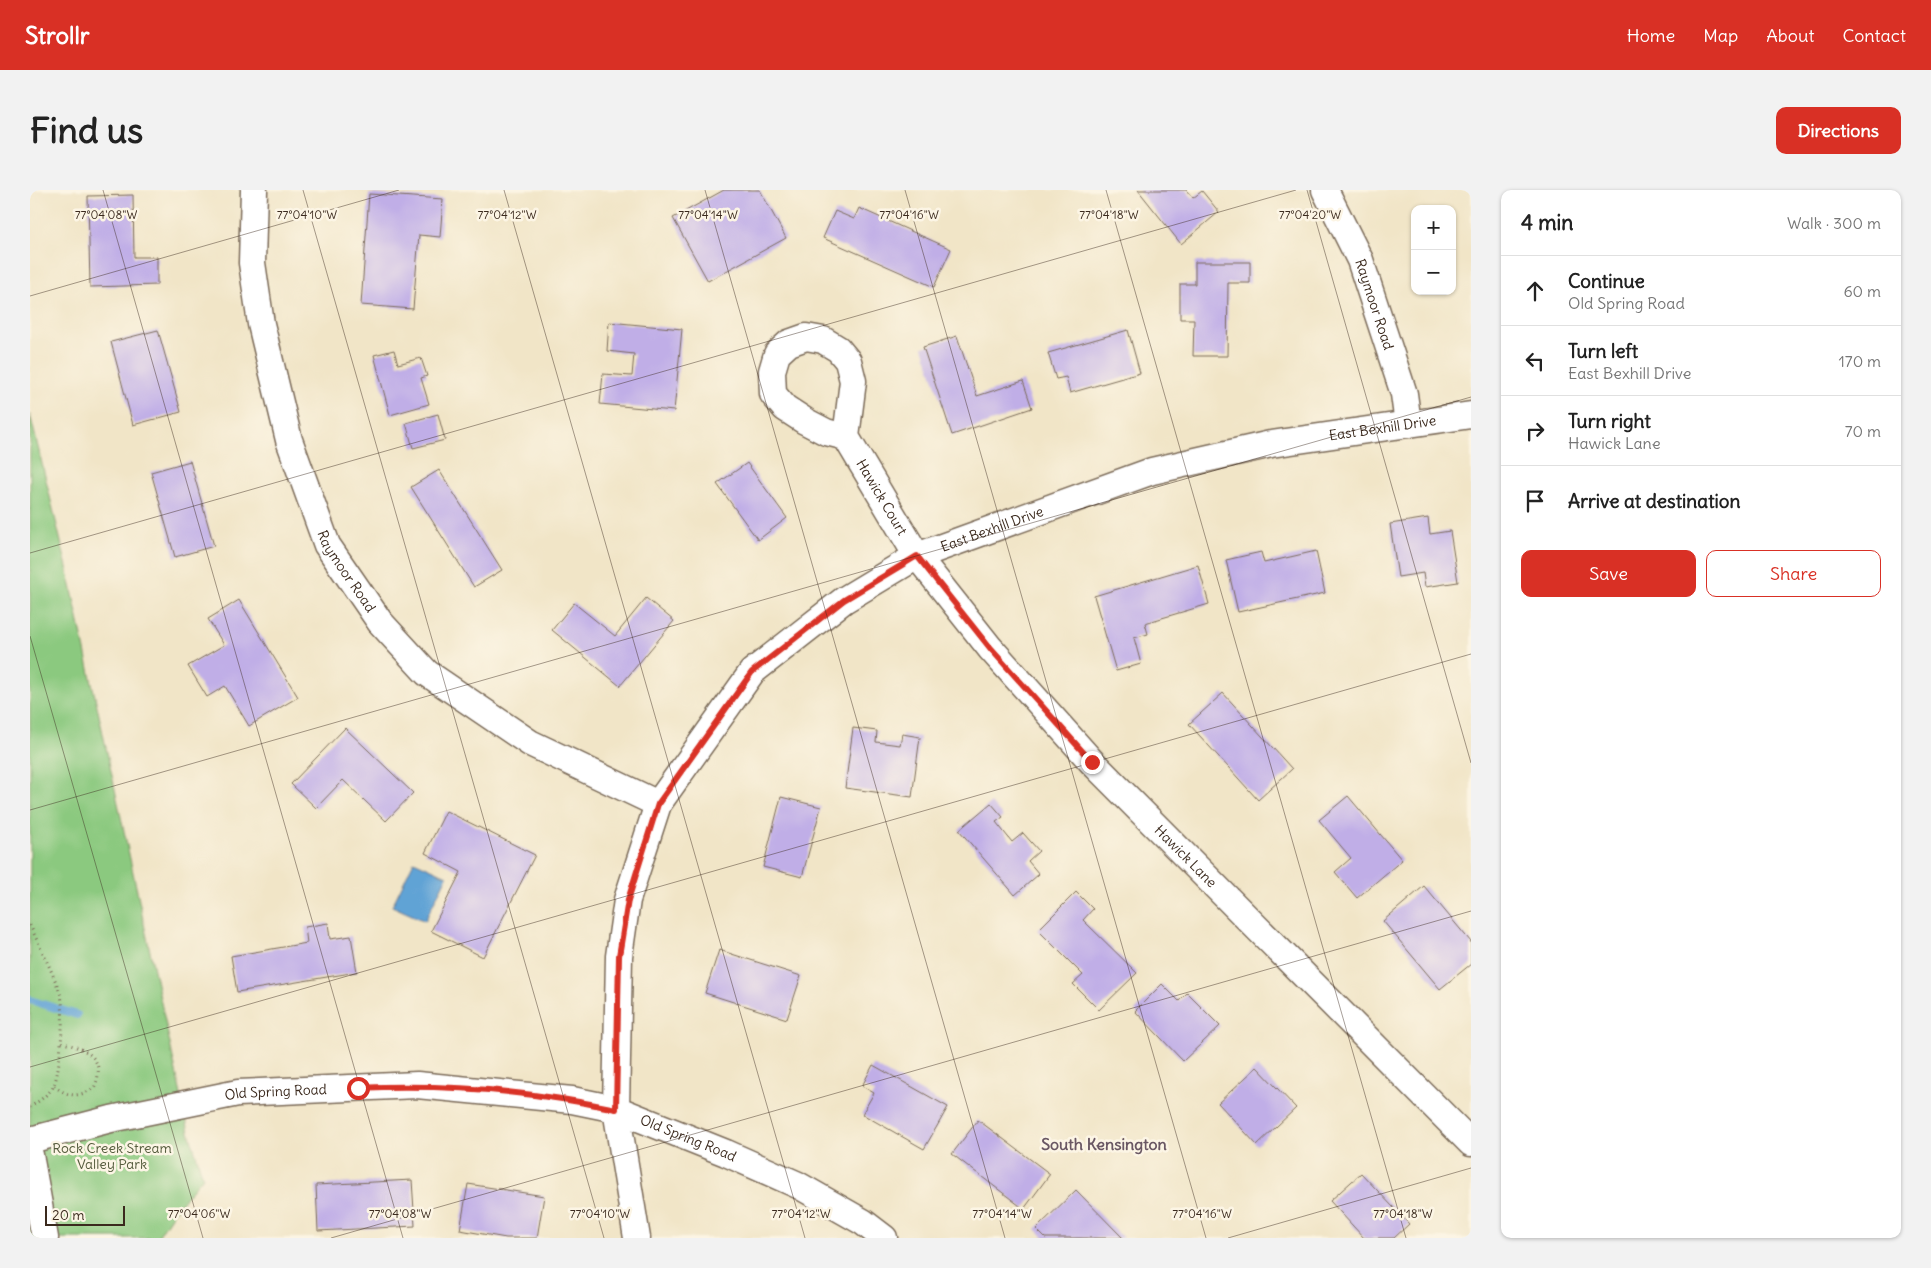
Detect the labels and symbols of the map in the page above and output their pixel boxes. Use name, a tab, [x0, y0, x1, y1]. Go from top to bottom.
text: 77°04'08"W	[75, 207, 137, 222]
text: 77°04'10"W	[277, 207, 337, 222]
text: 77°04'12"W	[477, 207, 537, 222]
text: 77°04'14"W	[678, 207, 738, 222]
text: 77°04'16"W	[879, 207, 939, 222]
text: 77°04'18"W	[1079, 207, 1139, 222]
text: 77°04'20"W	[1279, 207, 1341, 222]
street label: Raymoor Road	[1351, 257, 1398, 352]
street label: East Bexhill Drive	[1328, 411, 1437, 444]
street label: Hawick Court	[852, 456, 912, 539]
street label: East Bexhill Drive	[938, 502, 1046, 556]
street label: Raymoor Road	[313, 528, 380, 616]
route end	[1081, 751, 1104, 774]
street label: Hawick Lane	[1151, 821, 1221, 891]
route start	[347, 1077, 370, 1100]
street label: Old Spring Road	[223, 1080, 327, 1105]
street label: Old Spring Road	[637, 1111, 739, 1166]
district label: South Kensington	[1041, 1134, 1167, 1155]
park label: Rock Creek Stream Valley Park	[52, 1139, 172, 1173]
scale bar	[45, 1203, 125, 1226]
text: 77°04'06"W	[168, 1206, 230, 1221]
text: 77°04'08"W	[369, 1206, 431, 1221]
text: 77°04'10"W	[570, 1206, 630, 1221]
text: 77°04'12"W	[771, 1206, 831, 1221]
text: 77°04'14"W	[972, 1206, 1032, 1221]
text: 77°04'16"W	[1172, 1206, 1232, 1221]
text: 77°04'18"W	[1373, 1206, 1433, 1221]

